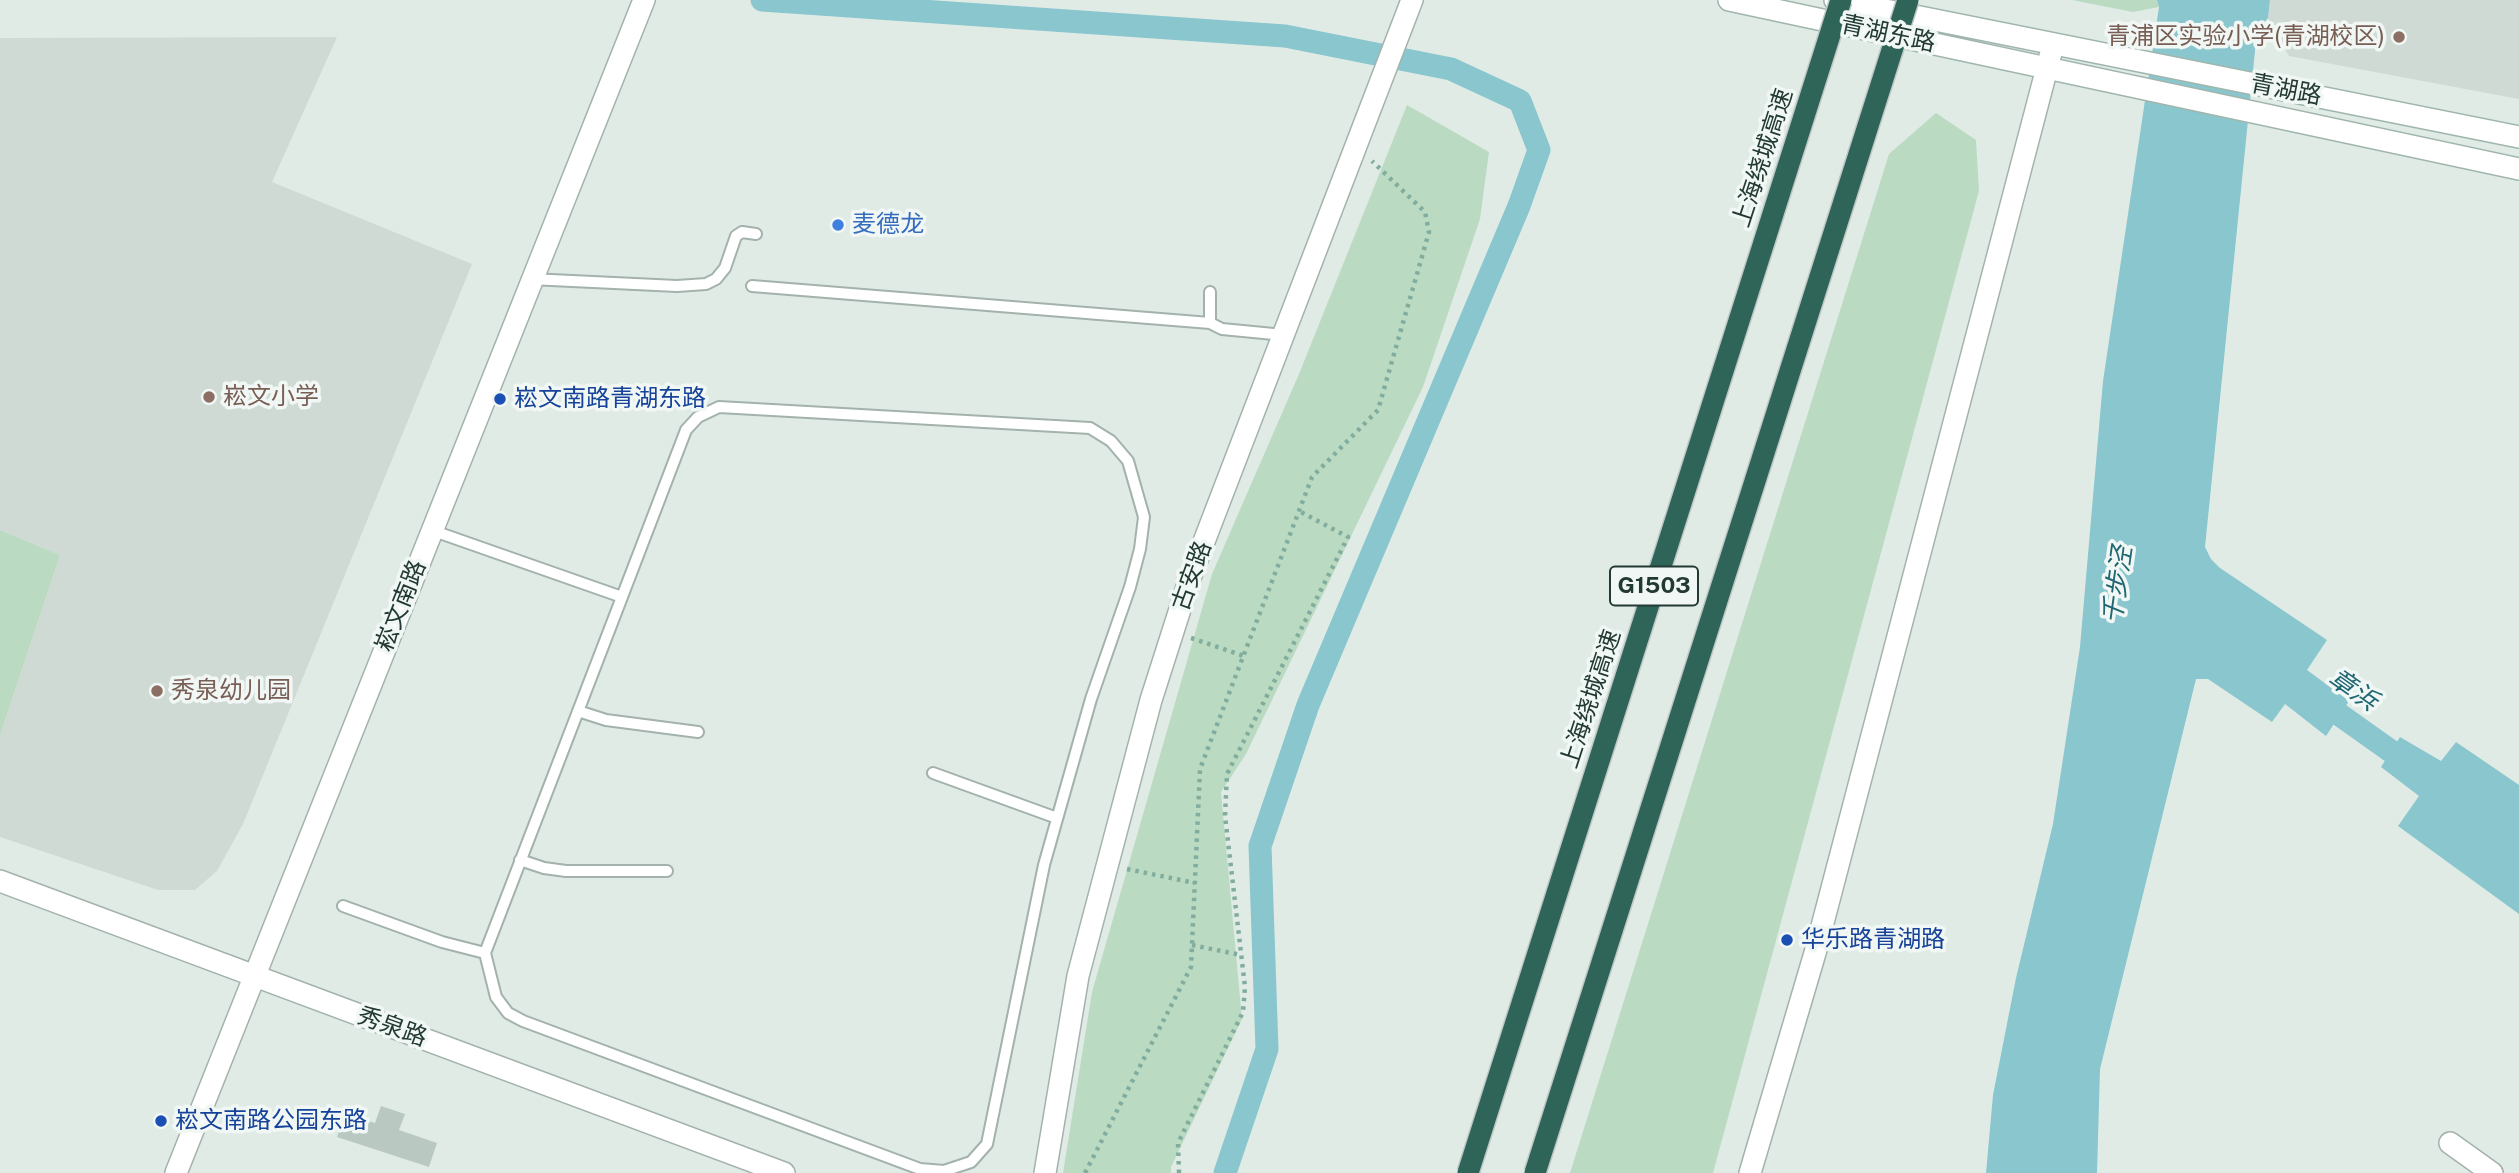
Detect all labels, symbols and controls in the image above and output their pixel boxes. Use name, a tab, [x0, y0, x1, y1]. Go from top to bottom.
street label: 青湖东路	[1838, 10, 1938, 58]
place label: 青浦区实验小学(青湖校区)	[2106, 23, 2385, 51]
marker: 青浦区实验小学(青湖校区)	[2391, 29, 2407, 45]
street label: 青湖路	[2248, 69, 2324, 111]
street label: 上海绕城高速	[1727, 85, 1799, 231]
place label: 麦德龙	[852, 211, 924, 239]
marker: 麦德龙	[830, 217, 846, 233]
place label: 崧文小学	[223, 383, 319, 411]
place label: 崧文南路青湖东路	[514, 385, 706, 413]
marker: 崧文小学	[201, 389, 217, 405]
marker: 崧文南路青湖东路	[492, 391, 508, 407]
street label: 古安路	[1166, 537, 1218, 615]
water label: 千步泾	[2097, 544, 2139, 626]
street label: 崧文南路	[370, 556, 432, 656]
road number: G1503	[1610, 566, 1698, 606]
street label: 上海绕城高速	[1555, 626, 1627, 772]
water label: 章浜	[2323, 662, 2383, 718]
place label: 秀泉幼儿园	[171, 677, 291, 705]
marker: 秀泉幼儿园	[149, 683, 165, 699]
place label: 华乐路青湖路	[1801, 926, 1945, 954]
marker: 华乐路青湖路	[1779, 932, 1795, 948]
street label: 秀泉路	[353, 1001, 431, 1053]
place label: 崧文南路公园东路	[175, 1107, 367, 1135]
marker: 崧文南路公园东路	[153, 1113, 169, 1129]

